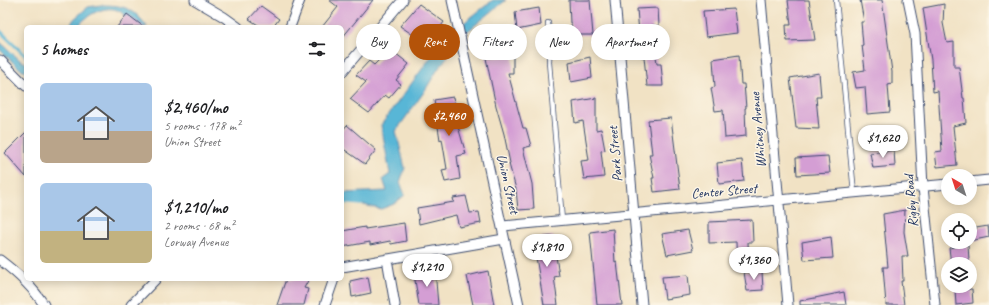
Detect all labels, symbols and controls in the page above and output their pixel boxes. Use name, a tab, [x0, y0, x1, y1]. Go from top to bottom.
chip: Buy	[356, 24, 401, 60]
chip: Rent	[409, 24, 460, 60]
chip: Filters	[468, 24, 527, 60]
chip: New	[535, 24, 583, 60]
chip: Apartment	[591, 24, 670, 60]
icon: filters	[306, 38, 328, 60]
text: 5 homes	[40, 39, 88, 60]
street label: Whitney Avenue	[746, 90, 770, 168]
text: $2,460/mo	[164, 97, 228, 118]
icon: home	[72, 99, 120, 147]
pin: $2,460	[416, 103, 482, 137]
text: $2,460	[433, 108, 465, 124]
text: 5 rooms · 178 m²	[164, 118, 240, 134]
street label: Park Street	[604, 124, 626, 183]
pin: $1,620	[850, 125, 916, 159]
text: $1,620	[867, 130, 899, 146]
text: Union Street	[164, 134, 220, 150]
street label: Union Street	[493, 153, 523, 217]
north arrow	[941, 169, 977, 205]
map controls	[941, 169, 977, 293]
street label: Rigby Road	[900, 172, 922, 228]
street label: Center Street	[691, 179, 760, 202]
text: $1,210/mo	[164, 197, 227, 218]
icon: home	[72, 199, 120, 247]
button: locate	[941, 213, 977, 249]
text: 2 rooms · 68 m²	[164, 218, 234, 234]
text: Lorway Avenue	[164, 234, 228, 250]
pin: $1,810	[514, 234, 580, 268]
text: $1,810	[531, 239, 563, 255]
pin: $1,360	[721, 247, 787, 281]
text: $1,360	[738, 252, 770, 268]
pin: $1,210	[394, 254, 460, 288]
button: layers	[941, 257, 977, 293]
text: $1,210	[411, 259, 443, 275]

